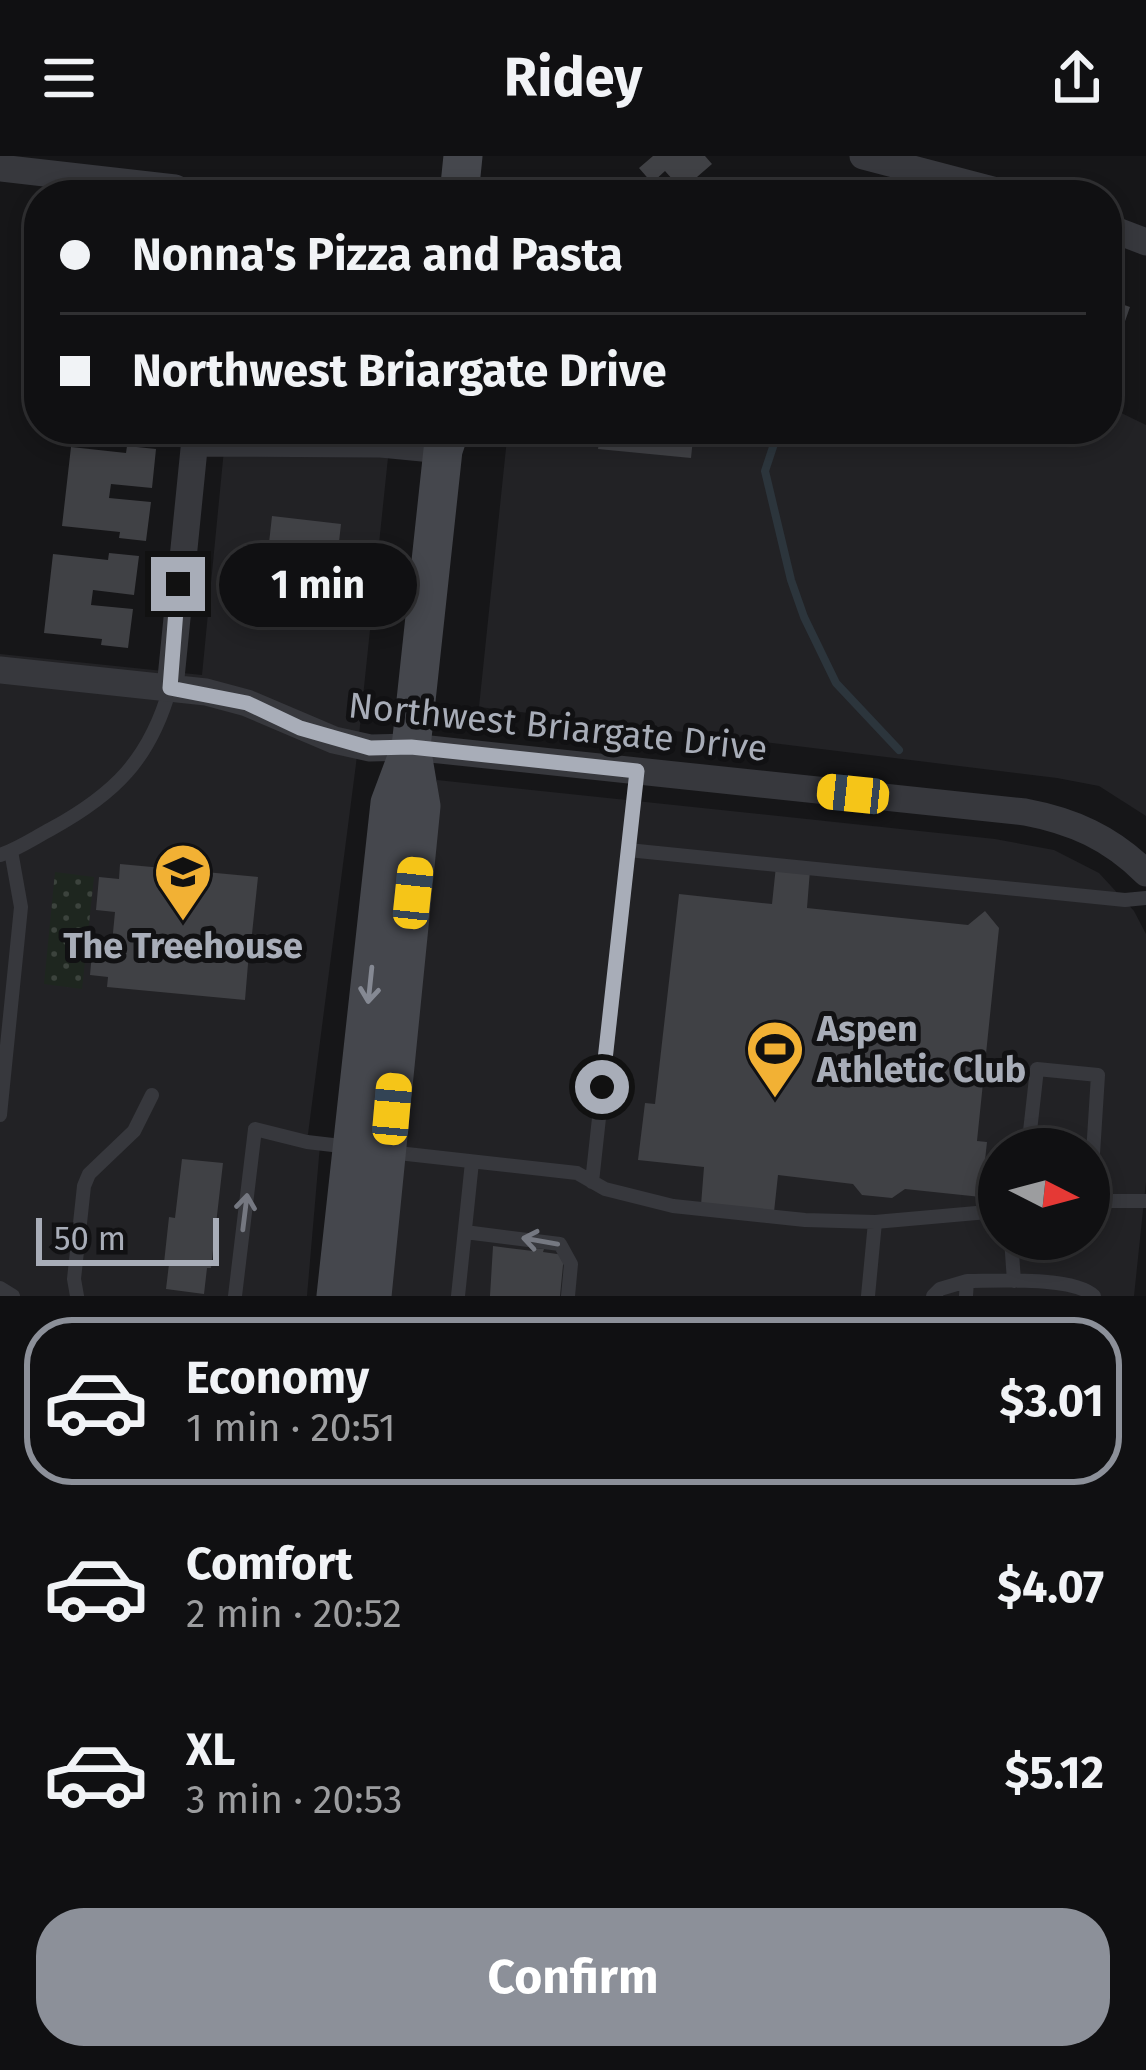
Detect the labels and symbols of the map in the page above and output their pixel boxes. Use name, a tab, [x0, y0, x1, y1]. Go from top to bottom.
callout: 1 min	[220, 542, 418, 626]
route end	[151, 557, 205, 611]
street label: Northwest Briargate Drive	[346, 683, 770, 771]
car	[815, 772, 891, 816]
school or university icon: The Treehouse	[152, 841, 214, 923]
car	[391, 855, 435, 931]
place label: The Treehouse	[63, 924, 303, 968]
one-way arrow	[358, 965, 381, 1004]
place label: Aspen Athletic Club	[816, 1007, 1026, 1092]
sports icon: Aspen Athletic Club	[744, 1018, 806, 1100]
route start	[575, 1060, 629, 1114]
car	[371, 1072, 413, 1146]
north arrow	[978, 1128, 1110, 1260]
one-way arrow	[235, 1194, 257, 1233]
scale bar	[36, 1212, 219, 1265]
one-way arrow	[522, 1228, 561, 1251]

